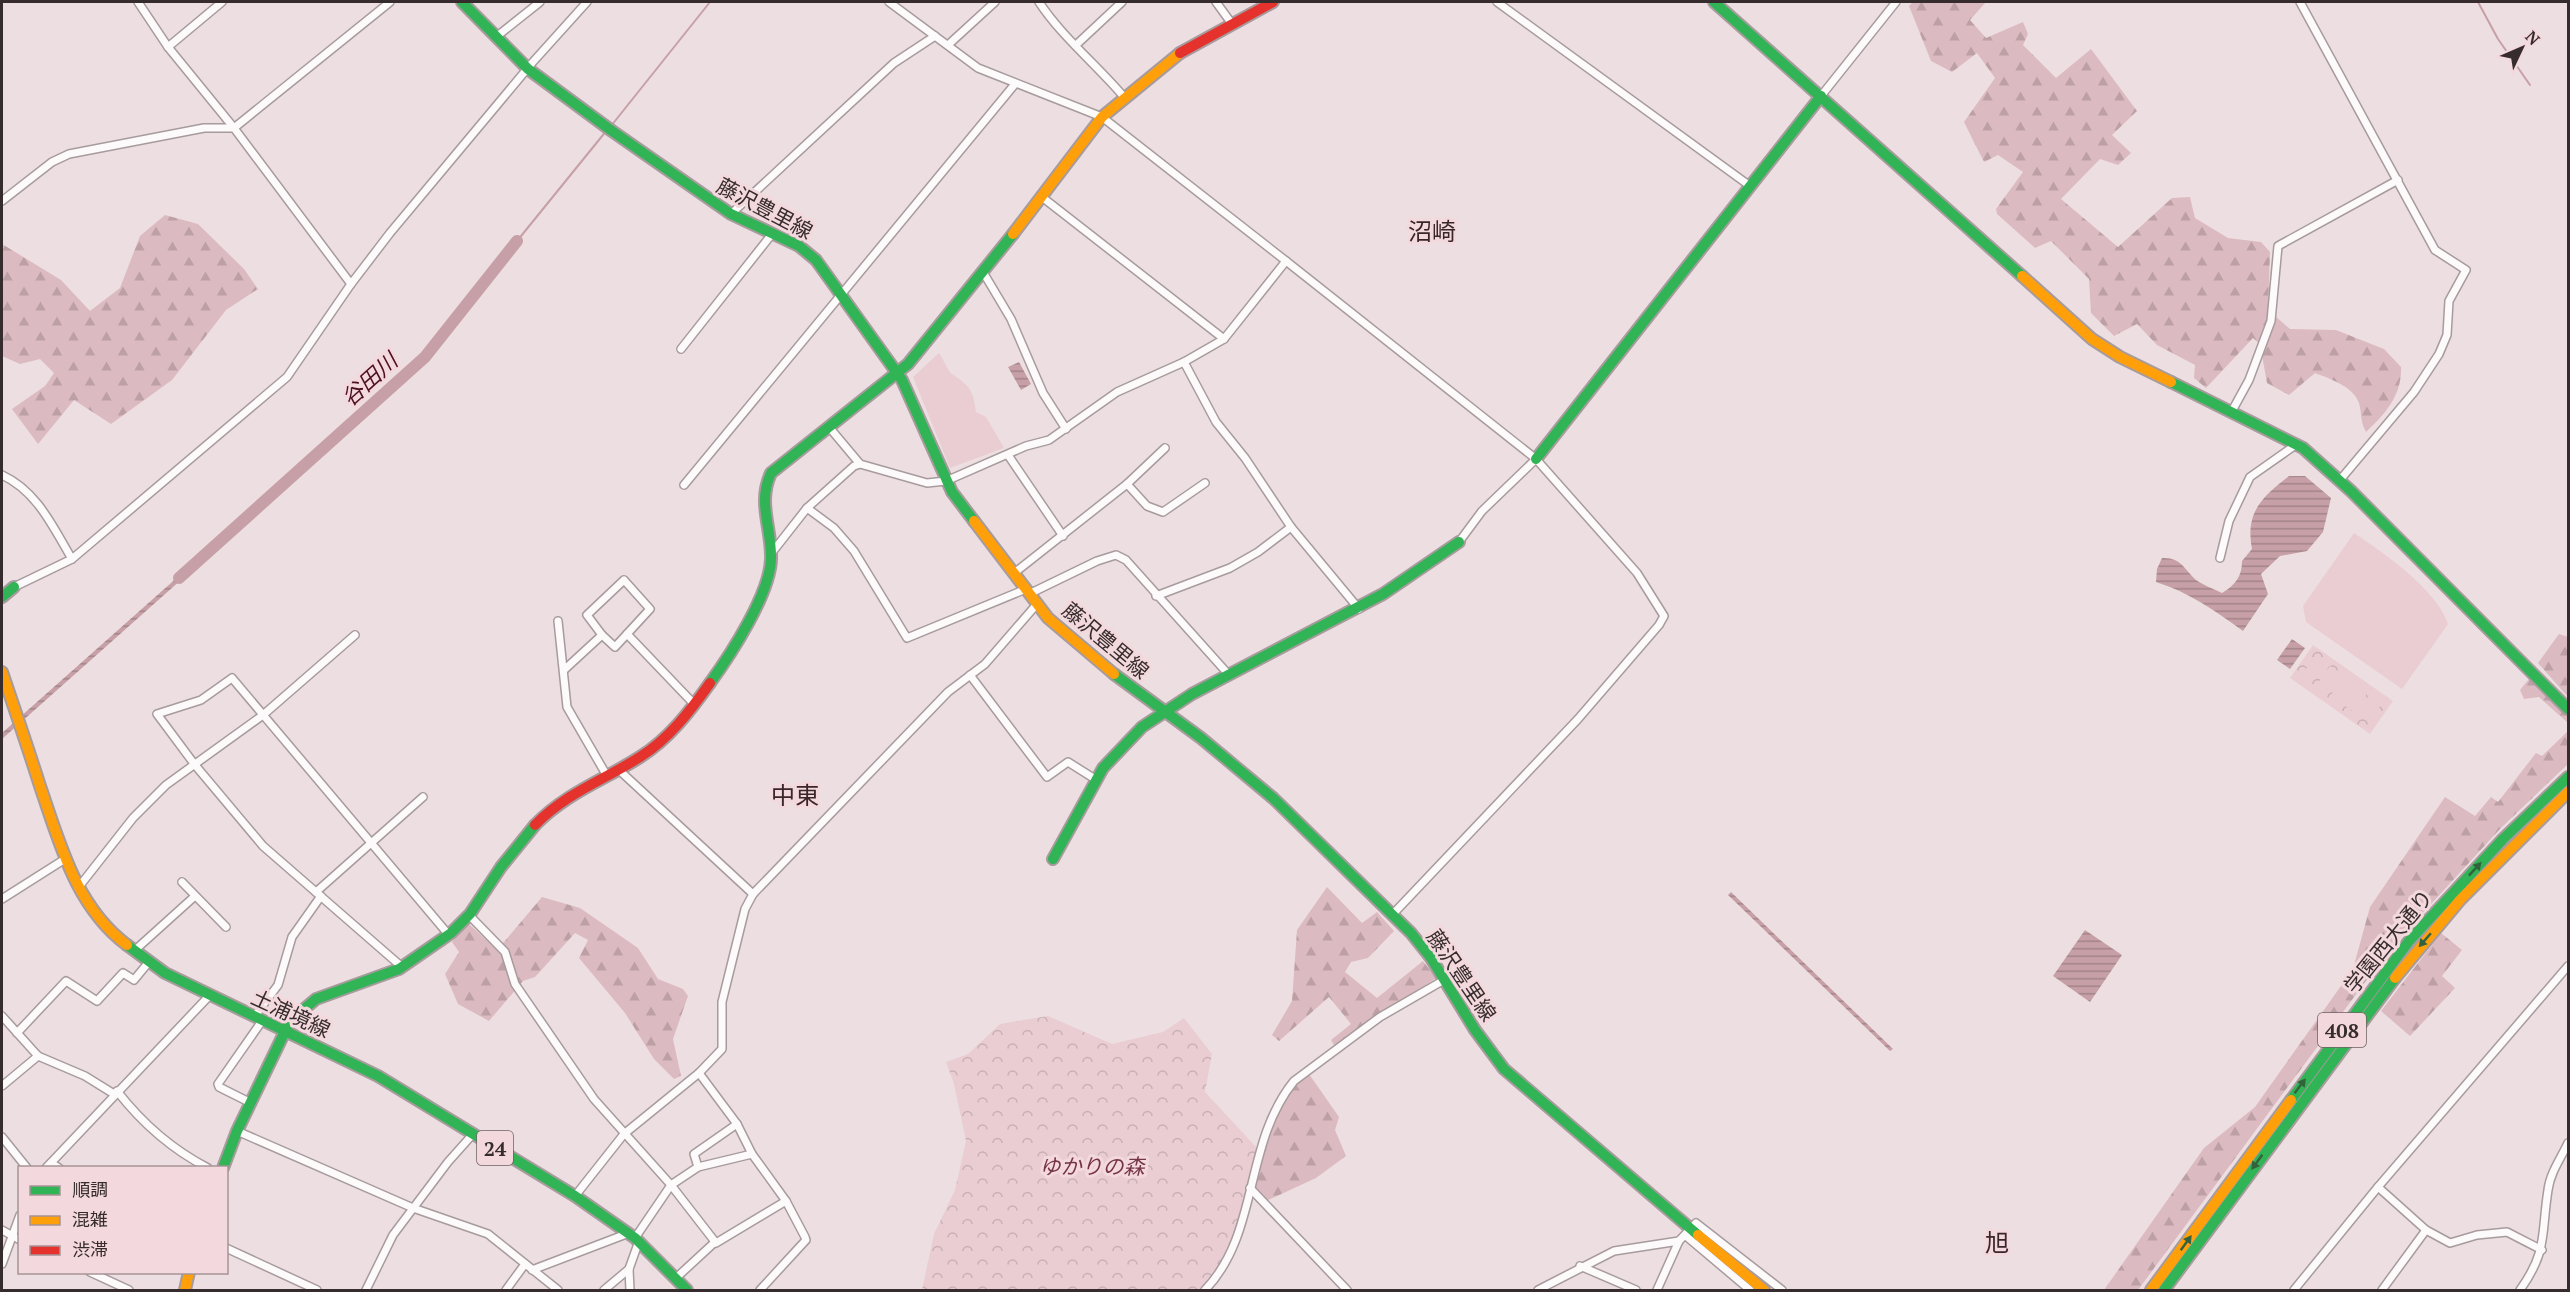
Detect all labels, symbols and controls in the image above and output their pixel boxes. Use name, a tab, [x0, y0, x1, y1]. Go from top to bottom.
north arrow	[2492, 18, 2552, 78]
text: N	[2521, 26, 2545, 50]
street label: 藤沢豊里線	[712, 171, 818, 245]
district label: 沼崎	[1408, 215, 1456, 247]
water label: 谷田川	[335, 345, 405, 412]
street label: 藤沢豊里線	[1057, 596, 1155, 684]
district label: 中東	[771, 779, 819, 811]
one-way arrow	[2468, 862, 2482, 876]
street label: 学園西大通り	[2337, 883, 2439, 999]
street label: 藤沢豊里線	[1421, 924, 1503, 1026]
one-way arrow	[2418, 932, 2432, 947]
street label: 土浦境線	[247, 983, 335, 1043]
road number: 408	[2318, 1013, 2366, 1047]
one-way arrow	[2294, 1078, 2306, 1093]
road number: 24	[477, 1131, 513, 1165]
park label: ゆかりの森	[1040, 1152, 1146, 1180]
one-way arrow	[2252, 1155, 2264, 1170]
legend	[18, 1166, 228, 1274]
text: 順調	[72, 1177, 108, 1201]
text: 混雑	[72, 1207, 108, 1231]
district label: 旭	[1985, 1226, 2009, 1258]
one-way arrow	[2179, 1236, 2191, 1251]
text: 渋滞	[72, 1237, 108, 1261]

